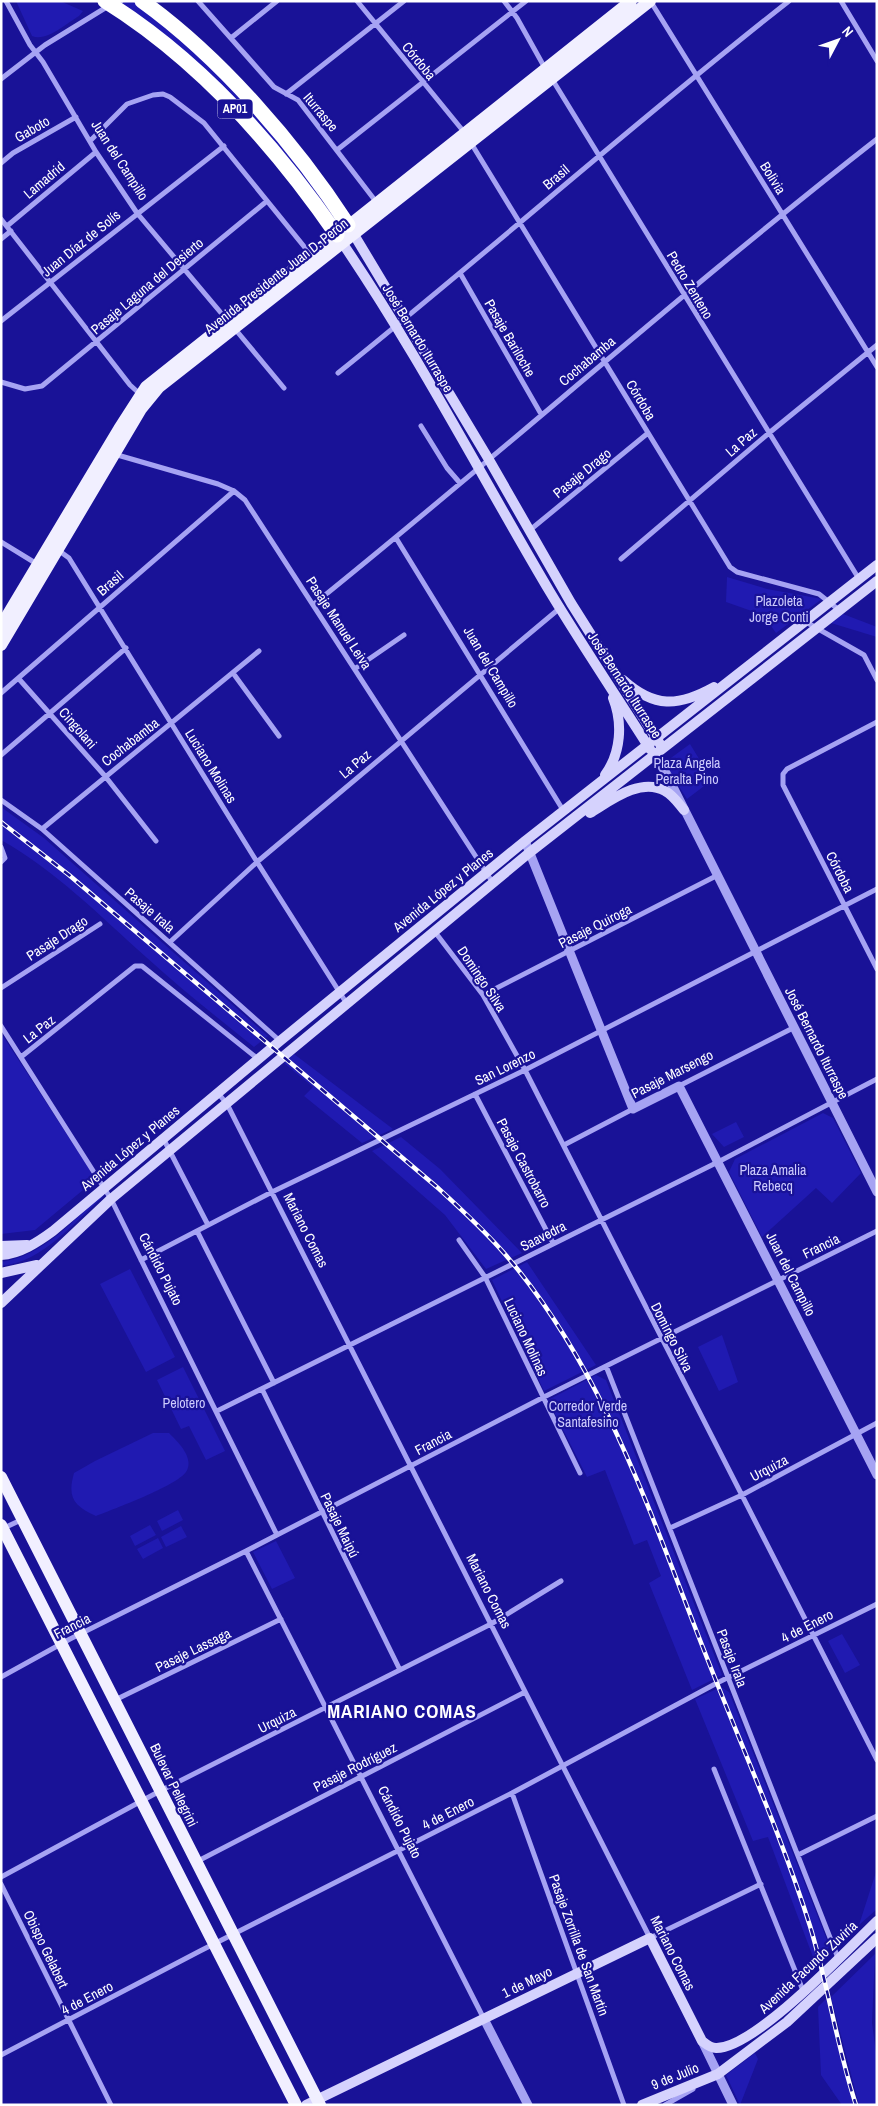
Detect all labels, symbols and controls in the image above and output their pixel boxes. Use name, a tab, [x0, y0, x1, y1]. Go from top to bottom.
north arrow	[813, 15, 863, 65]
text: N	[838, 22, 857, 41]
street label: Córdoba	[398, 38, 440, 84]
street label: Iturraspe	[300, 89, 342, 135]
road number: AP01	[218, 100, 252, 118]
street label: Gaboto	[11, 112, 53, 146]
street label: Juan del Campillo	[87, 117, 153, 203]
street label: Lamadrid	[20, 158, 68, 202]
street label: Bolivia	[756, 158, 790, 198]
street label: Brasil	[539, 161, 573, 193]
street label: Juan Díaz de Solís	[38, 206, 124, 280]
street label: Avenida Presidente Juan D. Perón	[200, 214, 351, 338]
street label: Pasaje Laguna del Desierto	[87, 234, 207, 338]
street label: Pedro Zenteno	[663, 248, 717, 322]
street label: José Bernardo Iturraspe	[379, 281, 457, 395]
street label: Pasaje Bariloche	[481, 296, 539, 380]
street label: Cochabamba	[555, 332, 619, 390]
street label: Córdoba	[622, 376, 660, 424]
street label: La Paz	[722, 423, 761, 461]
street label: Pasaje Drago	[549, 444, 615, 502]
street label: Brasil	[93, 567, 127, 599]
street label: Pasaje Manuel Leiva	[302, 573, 376, 673]
park label: Plazoleta Jorge Conti	[749, 592, 809, 626]
street label: Juan del Campillo	[460, 623, 522, 711]
street label: José Bernardo Iturraspe	[584, 628, 666, 742]
street label: Cingolani	[55, 704, 101, 752]
street label: Cochabamba	[98, 714, 163, 770]
street label: Luciano Molinas	[181, 726, 241, 807]
street label: La Paz	[336, 745, 375, 782]
park label: Plaza Ángela Peralta Pino	[653, 754, 721, 788]
street label: Avenida López y Planes	[389, 844, 497, 937]
street label: Córdoba	[822, 848, 858, 896]
street label: Pasaje Irala	[121, 883, 179, 937]
street label: Pasaje Quiroga	[555, 900, 635, 952]
street label: Pasaje Drago	[23, 912, 91, 964]
street label: Domingo Silva	[453, 943, 511, 1016]
street label: José Bernardo Iturraspe	[781, 984, 853, 1102]
street label: La Paz	[19, 1011, 59, 1047]
street label: San Lorenzo	[472, 1045, 538, 1089]
street label: Pasaje Marsengo	[628, 1046, 716, 1102]
street label: Avenida López y Planes	[76, 1101, 183, 1195]
street label: Pasaje Castrobarro	[493, 1115, 555, 1211]
park label: Plaza Amalia Rebecq	[739, 1161, 807, 1195]
street label: Mariano Comas	[279, 1190, 333, 1271]
street label: Saavedra	[517, 1217, 570, 1255]
street label: Juan del Campillo	[762, 1229, 820, 1319]
street label: Francia	[800, 1229, 843, 1263]
street label: Cándido Pujato	[135, 1230, 187, 1308]
street label: Luciano Molinas	[500, 1295, 552, 1379]
street label: Domingo Silva	[647, 1299, 697, 1375]
park label: Pelotero	[163, 1394, 205, 1412]
park label: Corredor Verde Santafesino	[549, 1397, 627, 1431]
street label: Francia	[412, 1425, 455, 1459]
street label: Urquiza	[747, 1450, 792, 1485]
street label: Pasaje Maipú	[317, 1490, 363, 1560]
street label: Mariano Comas	[462, 1551, 516, 1632]
street label: 4 de Enero	[778, 1605, 836, 1647]
street label: Francia	[51, 1609, 94, 1643]
street label: Pasaje Lassaga	[152, 1624, 234, 1676]
street label: Pasaje Irala	[713, 1626, 751, 1690]
district label: MARIANO COMAS	[327, 1698, 477, 1724]
street label: Urquiza	[255, 1703, 300, 1737]
street label: Pasaje Rodríguez	[310, 1738, 400, 1796]
street label: Bulevar Pellegrini	[146, 1740, 202, 1830]
street label: Cándido Pujato	[374, 1783, 426, 1861]
street label: 4 de Enero	[419, 1792, 477, 1834]
street label: Pasaje Zorrilla de San Martín	[545, 1872, 613, 2018]
street label: Obispo Gelabert	[19, 1907, 73, 1991]
street label: Mariano Comas	[646, 1913, 700, 1994]
street label: Avenida Facundo Zuviría	[754, 1916, 861, 2018]
street label: 1 de Mayo	[499, 1962, 555, 2002]
street label: 4 de Enero	[58, 1977, 116, 2019]
street label: 9 de Julio	[649, 2058, 701, 2094]

